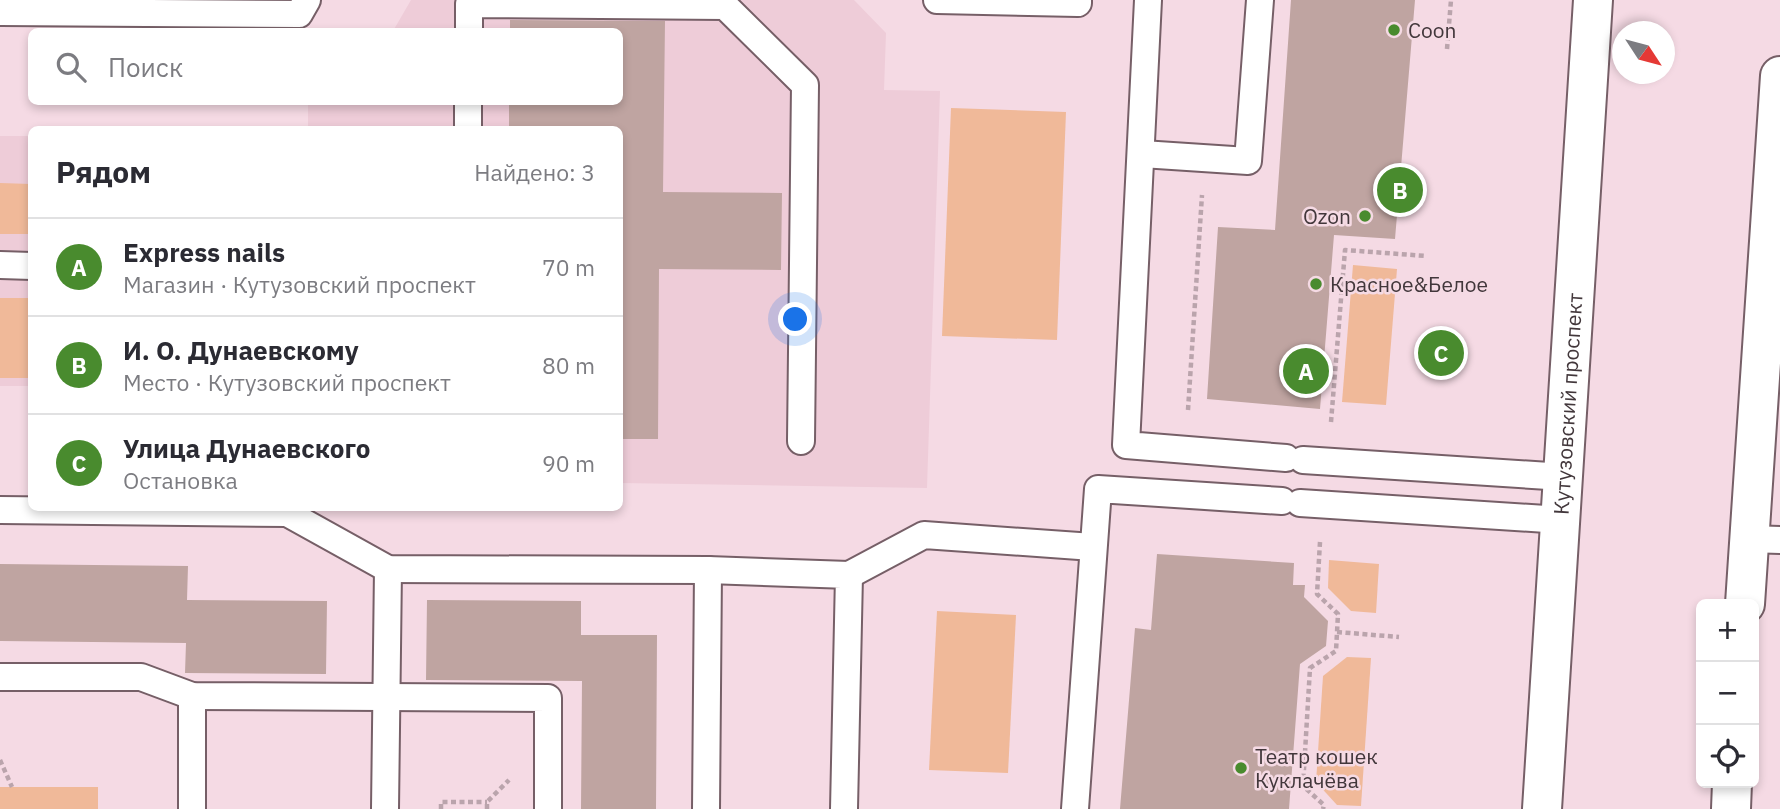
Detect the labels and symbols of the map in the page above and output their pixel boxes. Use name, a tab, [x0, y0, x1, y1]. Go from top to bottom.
place label: Coon	[1408, 16, 1457, 44]
north arrow	[1612, 21, 1675, 84]
marker: Coon	[1386, 22, 1402, 38]
pin: B	[1377, 164, 1423, 216]
place label: Ozon	[1303, 202, 1351, 230]
marker: Ozon	[1357, 208, 1373, 224]
place label: Красное&Белое	[1330, 270, 1488, 298]
marker: Красное&Белое	[1308, 276, 1324, 292]
street label: Кутузовский проспект	[1547, 292, 1589, 516]
your location	[778, 302, 812, 336]
pin: C	[1418, 327, 1464, 379]
pin: A	[1283, 345, 1329, 397]
place label: Театр кошек Куклачёва	[1255, 742, 1378, 794]
marker: Театр кошек Куклачёва	[1233, 760, 1249, 776]

